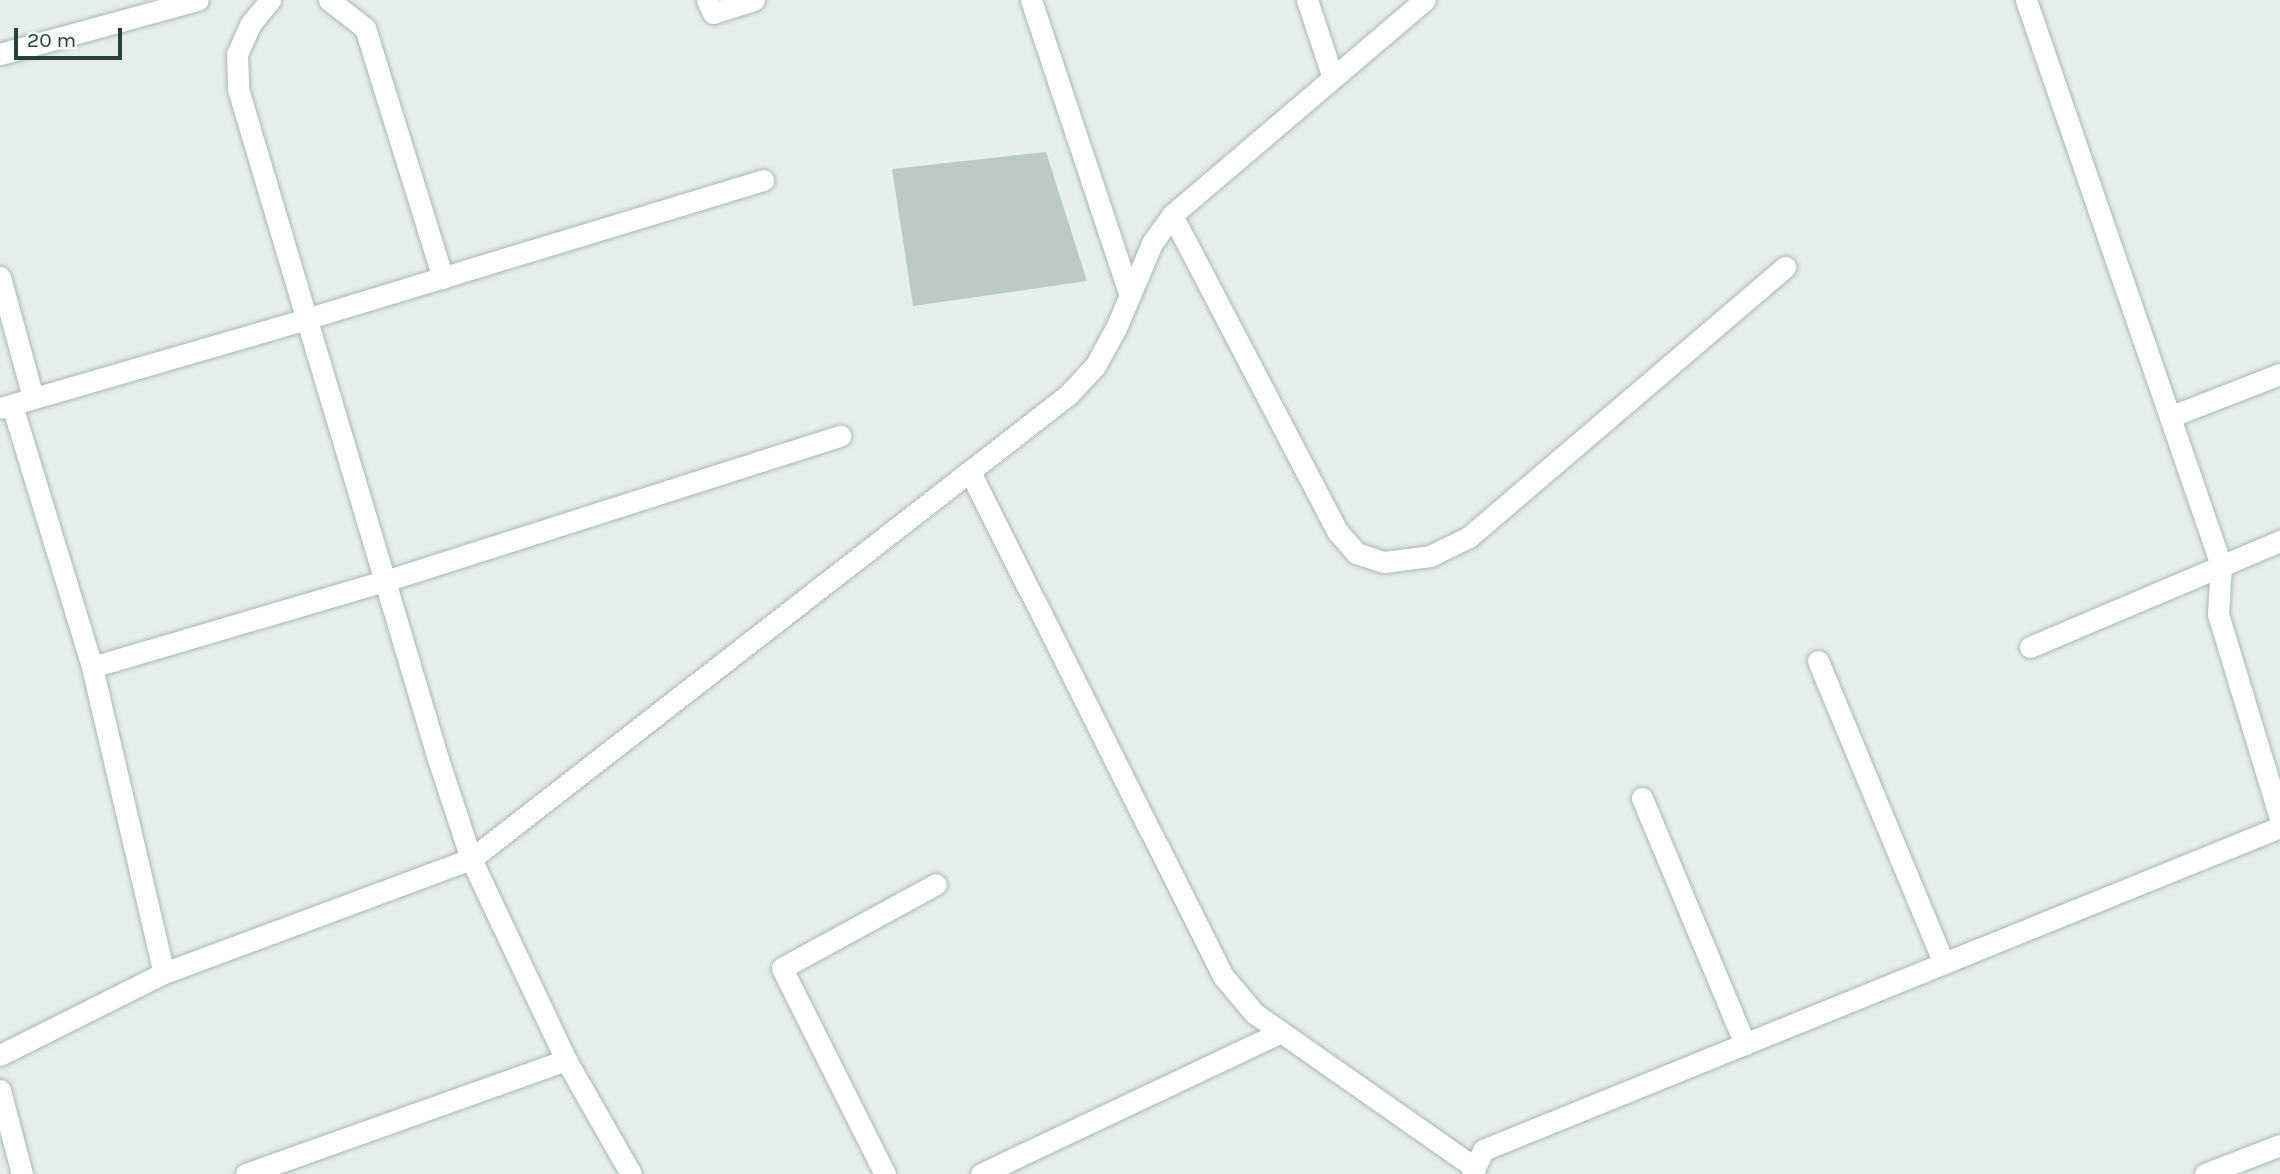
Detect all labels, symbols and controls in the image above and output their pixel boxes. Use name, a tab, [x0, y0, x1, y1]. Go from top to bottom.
scale bar	[18, 14, 126, 58]
text: 20 m	[27, 28, 76, 52]

